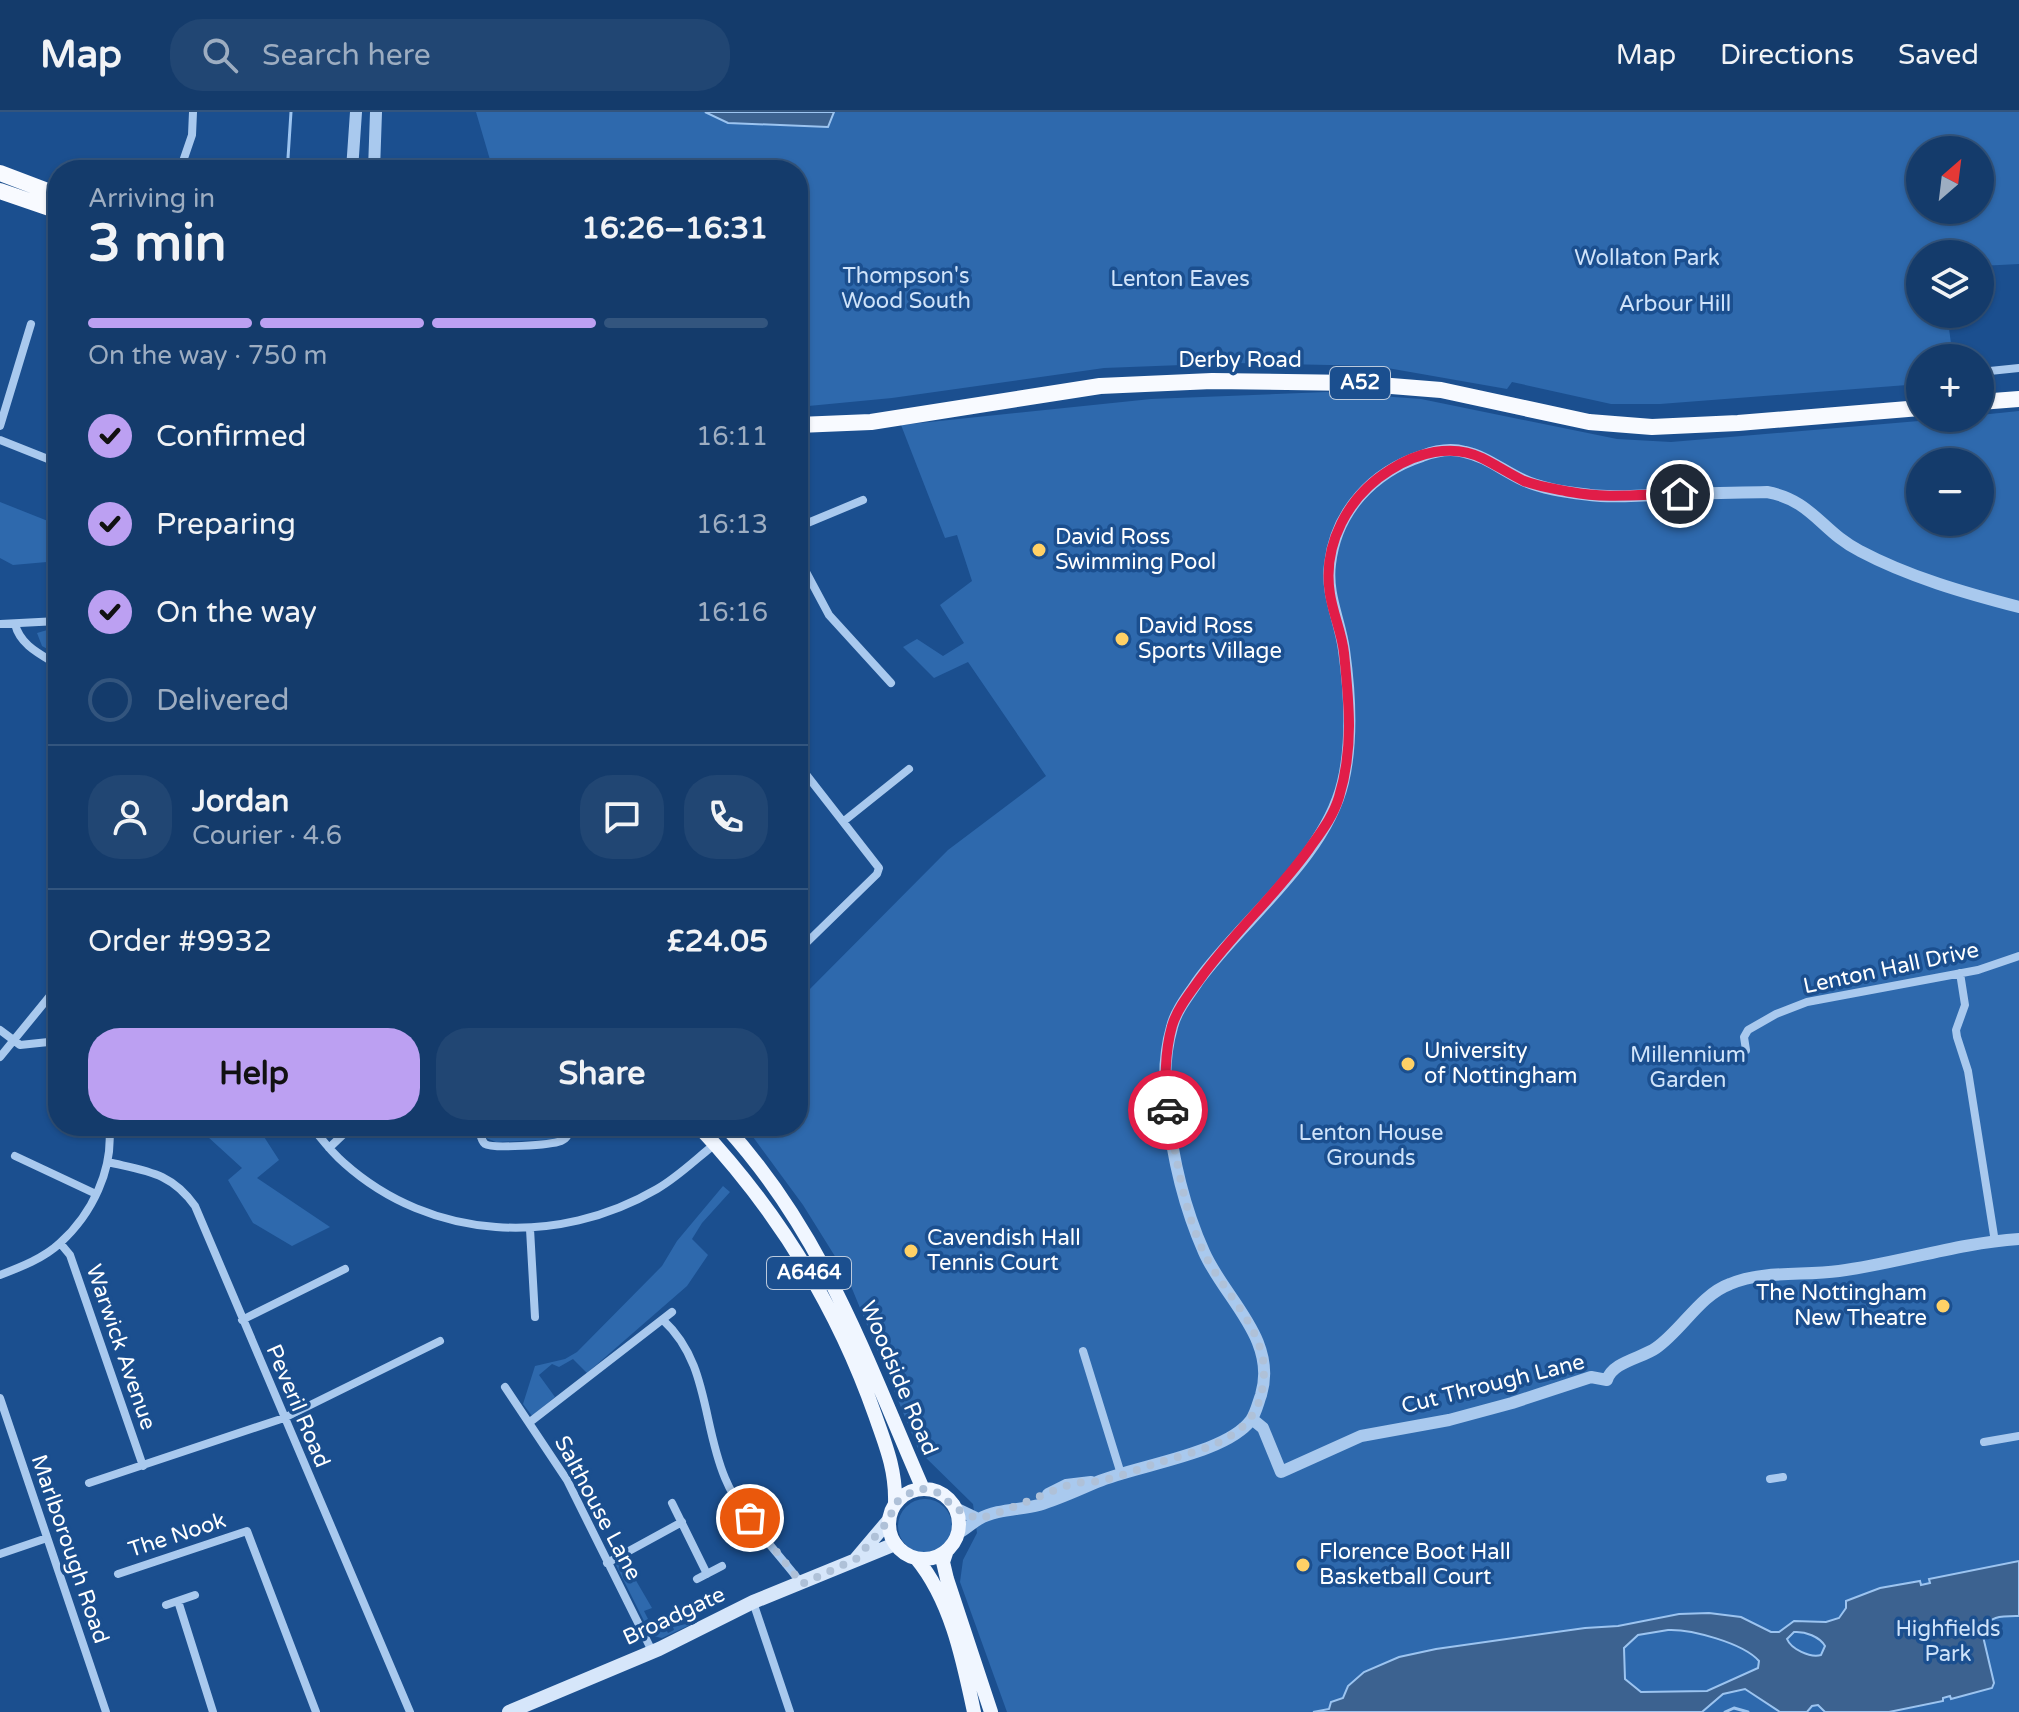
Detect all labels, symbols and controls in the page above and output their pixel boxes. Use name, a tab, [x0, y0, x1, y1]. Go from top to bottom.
search box	[170, 19, 730, 91]
text: Map	[40, 32, 122, 78]
icon: search	[198, 33, 242, 77]
text: Search here	[262, 37, 431, 74]
text: Map	[1616, 38, 1676, 72]
text: Directions	[1720, 38, 1854, 72]
text: Saved	[1898, 38, 1979, 72]
north arrow	[1906, 136, 1994, 224]
map controls	[1906, 136, 1994, 536]
text: Arriving in	[88, 183, 215, 214]
text: 16:26–16:31	[581, 210, 768, 247]
text: 3 min	[88, 212, 227, 275]
button: layers	[1906, 240, 1994, 328]
park label: Wollaton Park	[1574, 245, 1720, 271]
park label: Thompson's Wood South	[841, 263, 971, 314]
park label: Lenton Eaves	[1110, 266, 1250, 292]
park label: Arbour Hill	[1619, 291, 1731, 317]
text: On the way · 750 m	[88, 340, 327, 371]
button: +	[1906, 344, 1994, 432]
street label: Derby Road	[1178, 347, 1302, 373]
road number: A52	[1330, 367, 1390, 399]
icon: check	[88, 414, 132, 458]
text: Confirmed	[156, 418, 307, 455]
text: 16:11	[696, 421, 768, 452]
button: −	[1906, 448, 1994, 536]
pin	[1646, 460, 1714, 528]
icon: home	[1658, 472, 1702, 516]
icon: check	[88, 502, 132, 546]
text: Preparing	[156, 506, 296, 543]
text: 16:13	[696, 509, 768, 540]
place label: David Ross Swimming Pool	[1055, 524, 1216, 575]
marker: David Ross Swimming Pool	[1030, 541, 1048, 559]
icon: check	[88, 590, 132, 634]
text: On the way	[156, 594, 317, 631]
text: 16:16	[696, 597, 768, 628]
place label: David Ross Sports Village	[1138, 613, 1282, 664]
marker: David Ross Sports Village	[1113, 630, 1131, 648]
text: Delivered	[156, 682, 290, 719]
button: person	[88, 775, 172, 859]
button: chat	[580, 775, 664, 859]
button: phone	[684, 775, 768, 859]
text: Jordan	[192, 783, 289, 820]
text: Courier · 4.6	[192, 820, 342, 851]
text: Order #9932	[88, 923, 272, 960]
text: £24.05	[667, 923, 768, 960]
street label: Lenton Hall Drive	[1801, 937, 1981, 999]
button: Help	[88, 1028, 420, 1120]
button: Share	[436, 1028, 768, 1120]
place label: University of Nottingham	[1424, 1038, 1578, 1089]
park label: Millennium Garden	[1630, 1042, 1746, 1093]
marker: University of Nottingham	[1399, 1055, 1417, 1073]
courier	[1128, 1070, 1208, 1150]
icon: car	[1146, 1088, 1190, 1132]
park label: Lenton House Grounds	[1298, 1120, 1444, 1171]
place label: Cavendish Hall Tennis Court	[927, 1225, 1081, 1276]
marker: Cavendish Hall Tennis Court	[902, 1242, 920, 1260]
road number: A6464	[767, 1257, 851, 1289]
street label: Warwick Avenue	[81, 1261, 161, 1433]
place label: The Nottingham New Theatre	[1756, 1280, 1927, 1331]
street label: Woodside Road	[855, 1297, 943, 1459]
marker: The Nottingham New Theatre	[1934, 1297, 1952, 1315]
street label: Peveril Road	[260, 1341, 336, 1471]
street label: Cut Through Lane	[1399, 1349, 1587, 1419]
street label: Salthouse Lane	[549, 1431, 647, 1585]
street label: Marlborough Road	[25, 1451, 115, 1647]
pin	[716, 1484, 784, 1552]
icon: bag	[728, 1496, 772, 1540]
street label: The Nook	[125, 1507, 229, 1563]
place label: Florence Boot Hall Basketball Court	[1319, 1539, 1511, 1590]
marker: Florence Boot Hall Basketball Court	[1294, 1556, 1312, 1574]
street label: Broadgate	[619, 1581, 729, 1651]
park label: Highfields Park	[1895, 1616, 2001, 1667]

